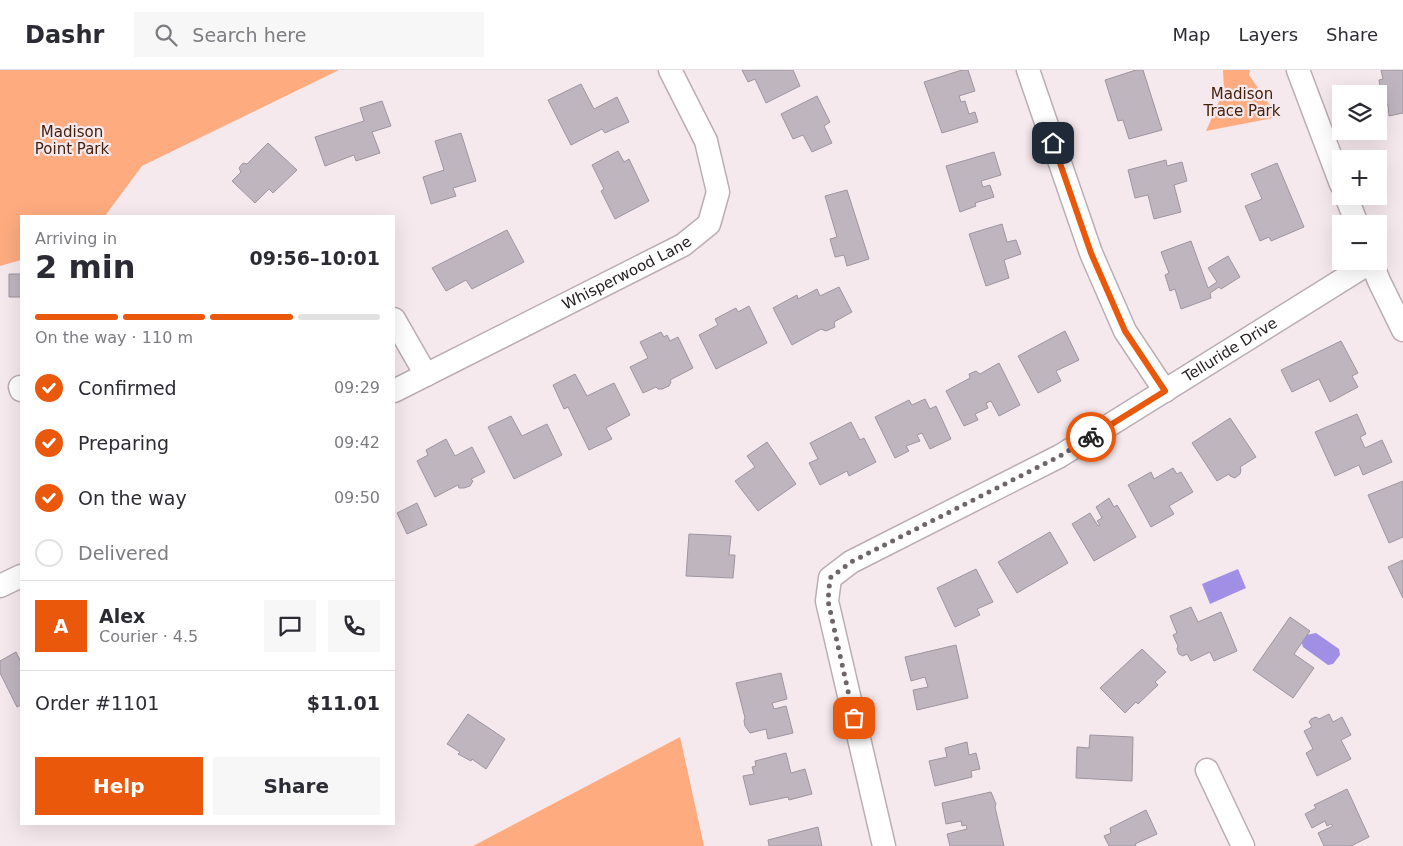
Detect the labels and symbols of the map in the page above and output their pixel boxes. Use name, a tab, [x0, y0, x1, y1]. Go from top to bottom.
park label: Madison Trace Park	[1203, 85, 1281, 120]
pin	[1032, 122, 1074, 164]
park label: Madison Point Park	[35, 123, 110, 158]
street label: Whisperwood Lane	[559, 233, 695, 313]
street label: Telluride Drive	[1179, 314, 1281, 387]
courier	[1066, 412, 1116, 462]
pin	[833, 697, 875, 739]

